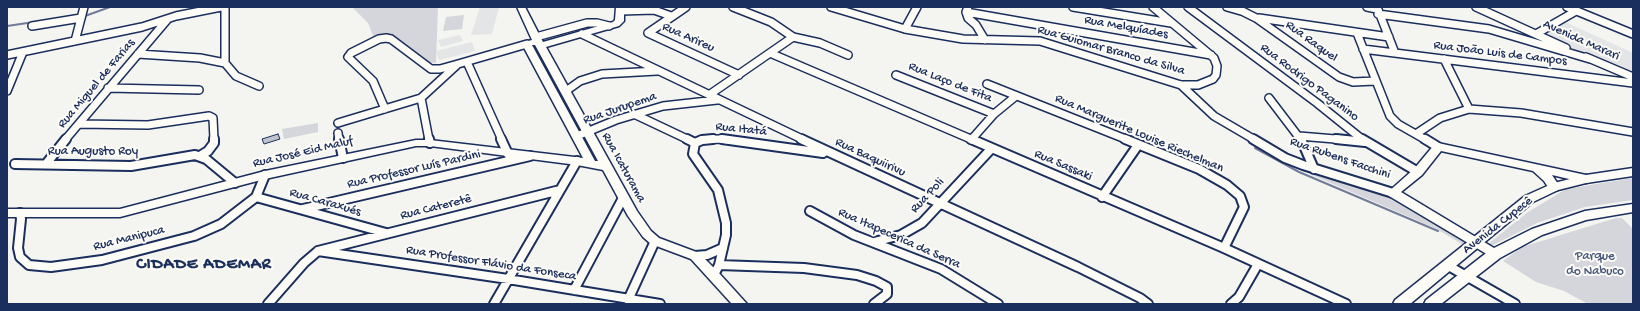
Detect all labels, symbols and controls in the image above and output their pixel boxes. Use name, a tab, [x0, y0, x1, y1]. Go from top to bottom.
street label: Rua Melquíades	[1083, 13, 1169, 43]
street label: Avenida Marari	[1540, 17, 1622, 65]
street label: Rua Raquel	[1282, 18, 1340, 66]
street label: Rua Arireu	[659, 20, 717, 56]
street label: Rua Guiomar Branco da Silva	[1035, 22, 1187, 80]
street label: Rua Miguel de Farias	[55, 36, 139, 132]
street label: Rua João Luis de Campos	[1432, 38, 1568, 70]
street label: Rua Rodrigo Paganino	[1256, 41, 1362, 125]
street label: Rua Laço de Fita	[906, 59, 994, 107]
street label: Rua Jurupema	[581, 89, 659, 129]
street label: Rua Marguerite Louise Riechelman	[1052, 91, 1226, 177]
street label: Rua Itatá	[715, 120, 767, 140]
street label: Rua Icaturama	[597, 130, 649, 206]
street label: Rua José Eid Maluf	[251, 134, 355, 172]
street label: Rua Rubens Facchini	[1288, 134, 1392, 184]
street label: Rua Baquiirivu	[832, 135, 908, 181]
street label: Rua Augusto Roy	[48, 144, 138, 160]
street label: Rua Professor Luís Pardini	[346, 147, 482, 193]
street label: Rua Sassaki	[1031, 147, 1095, 185]
street label: Rua Poli	[908, 175, 948, 217]
street label: Rua Caraxués	[287, 185, 363, 221]
street label: Rua Cateretê	[399, 192, 473, 224]
street label: Avenida Cupecê	[1460, 194, 1536, 258]
street label: Rua Itapecerica da Serra	[835, 205, 963, 273]
street label: Rua Manipuca	[92, 223, 166, 255]
street label: Rua Professor Flávio da Fonseca	[405, 243, 577, 285]
park label: Parque do Nabuco	[1566, 249, 1624, 280]
district label: CIDADE ADEMAR	[136, 255, 272, 275]

